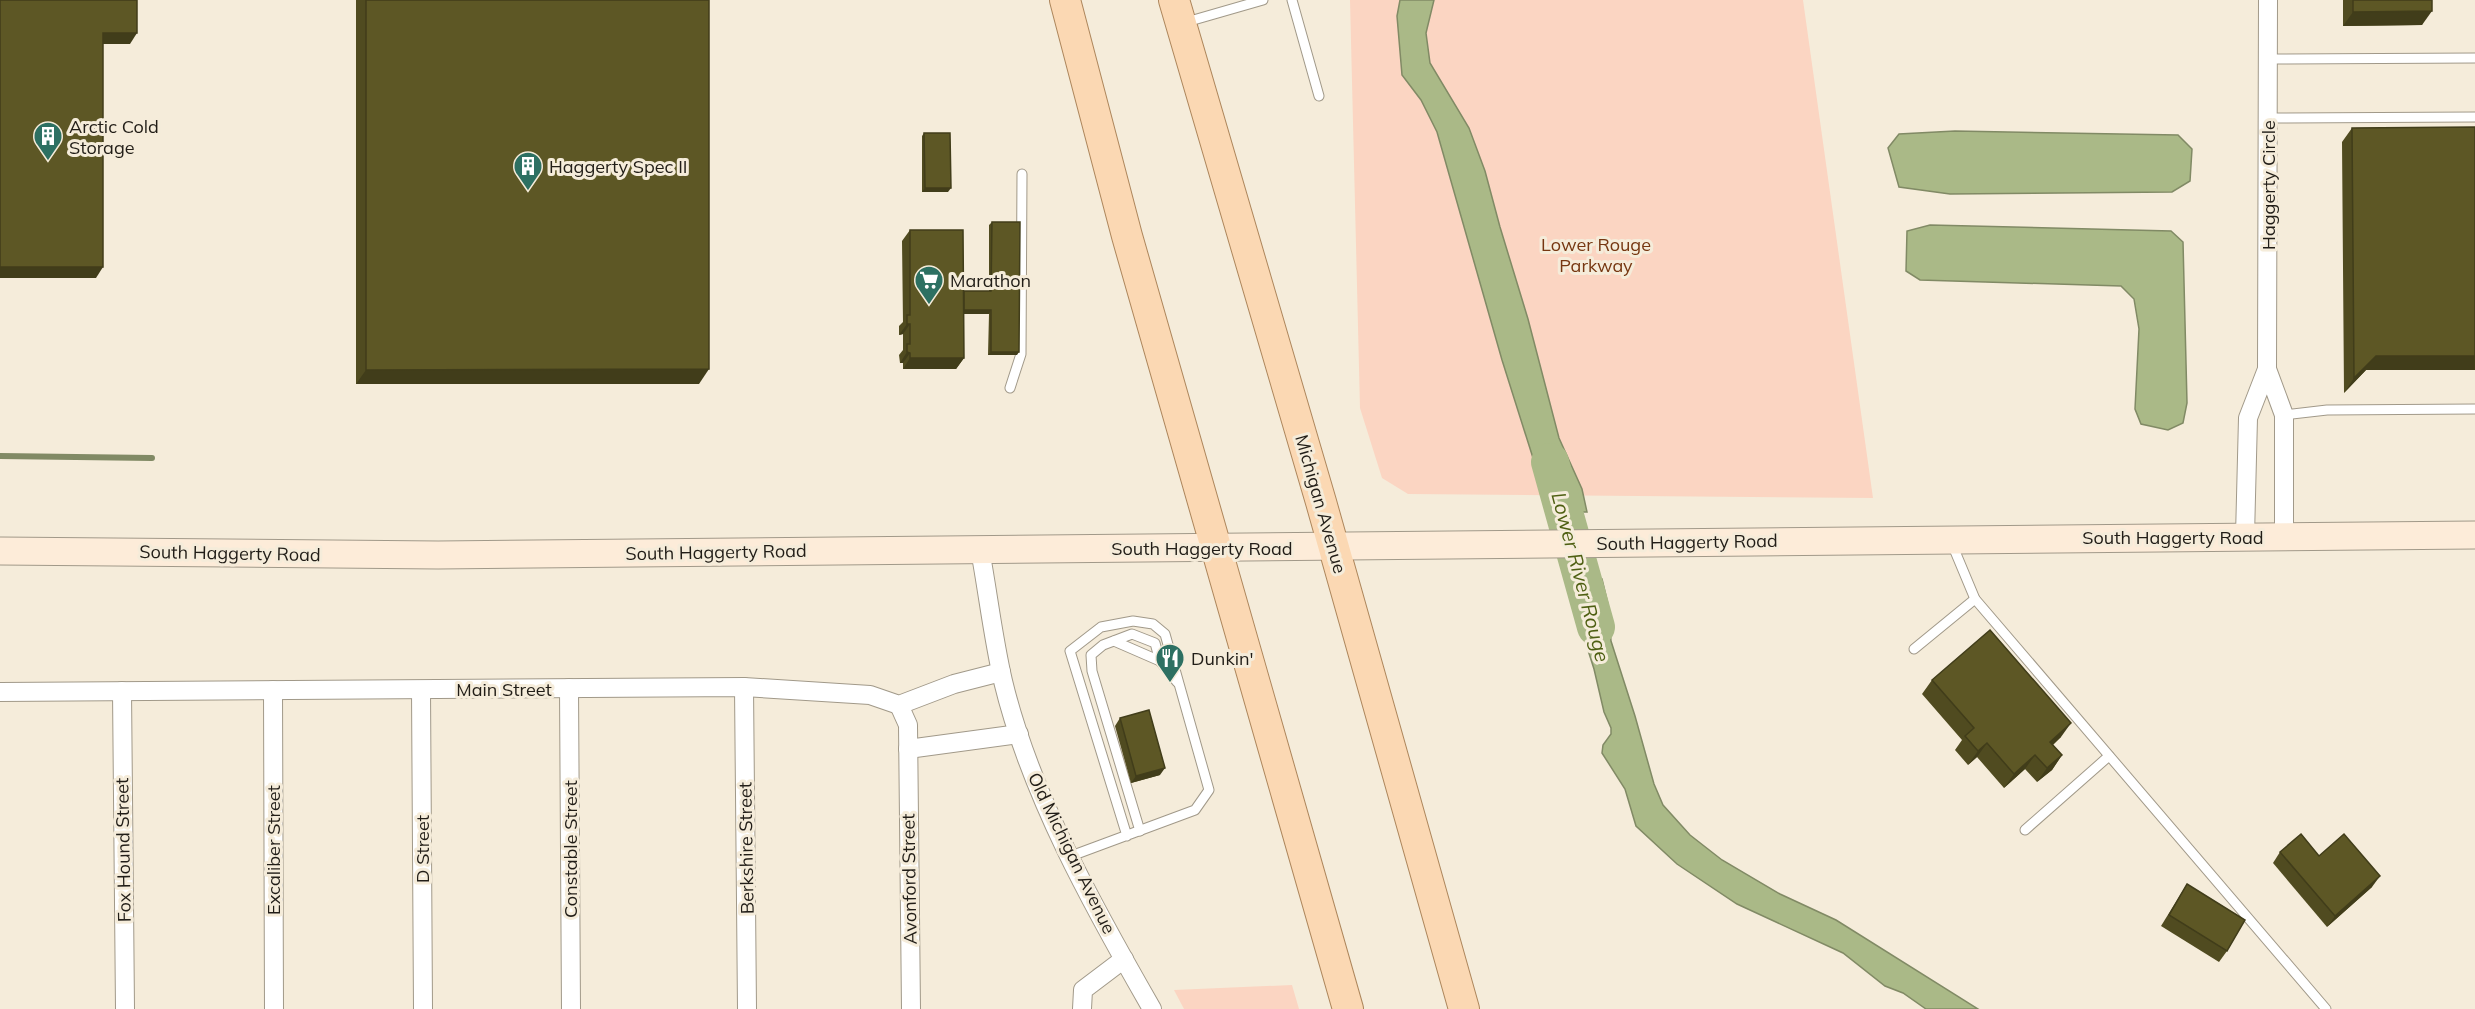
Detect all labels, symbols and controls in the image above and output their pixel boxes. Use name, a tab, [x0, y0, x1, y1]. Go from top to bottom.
place label: Arctic Cold Storage	[69, 115, 159, 159]
building icon: Arctic Cold Storage	[32, 120, 64, 162]
street label: Haggerty Circle	[2257, 120, 2280, 250]
building icon: Haggerty Spec II	[512, 150, 544, 192]
place label: Haggerty Spec II	[549, 155, 688, 178]
park label: Lower Rouge Parkway	[1541, 233, 1651, 277]
supermarket icon: Marathon	[913, 264, 945, 306]
place label: Marathon	[950, 269, 1031, 292]
street label: Michigan Avenue	[1290, 432, 1352, 576]
water label: Lower River Rouge	[1546, 489, 1616, 665]
street label: South Haggerty Road	[2082, 526, 2264, 549]
street label: South Haggerty Road	[1596, 529, 1778, 555]
street label: South Haggerty Road	[1111, 537, 1293, 560]
street label: South Haggerty Road	[625, 539, 807, 565]
street label: South Haggerty Road	[139, 540, 321, 566]
restaurant icon: Dunkin'	[1154, 642, 1186, 684]
place label: Dunkin'	[1191, 647, 1253, 670]
street label: Main Street	[456, 678, 552, 701]
street label: Old Michigan Avenue	[1023, 769, 1121, 937]
street label: Fox Hound Street	[110, 778, 136, 922]
street label: Constable Street	[559, 780, 582, 918]
street label: Berkshire Street	[733, 782, 759, 914]
street label: Excaliber Street	[262, 785, 285, 915]
street label: Avonford Street	[896, 813, 922, 945]
street label: D Street	[411, 815, 434, 883]

